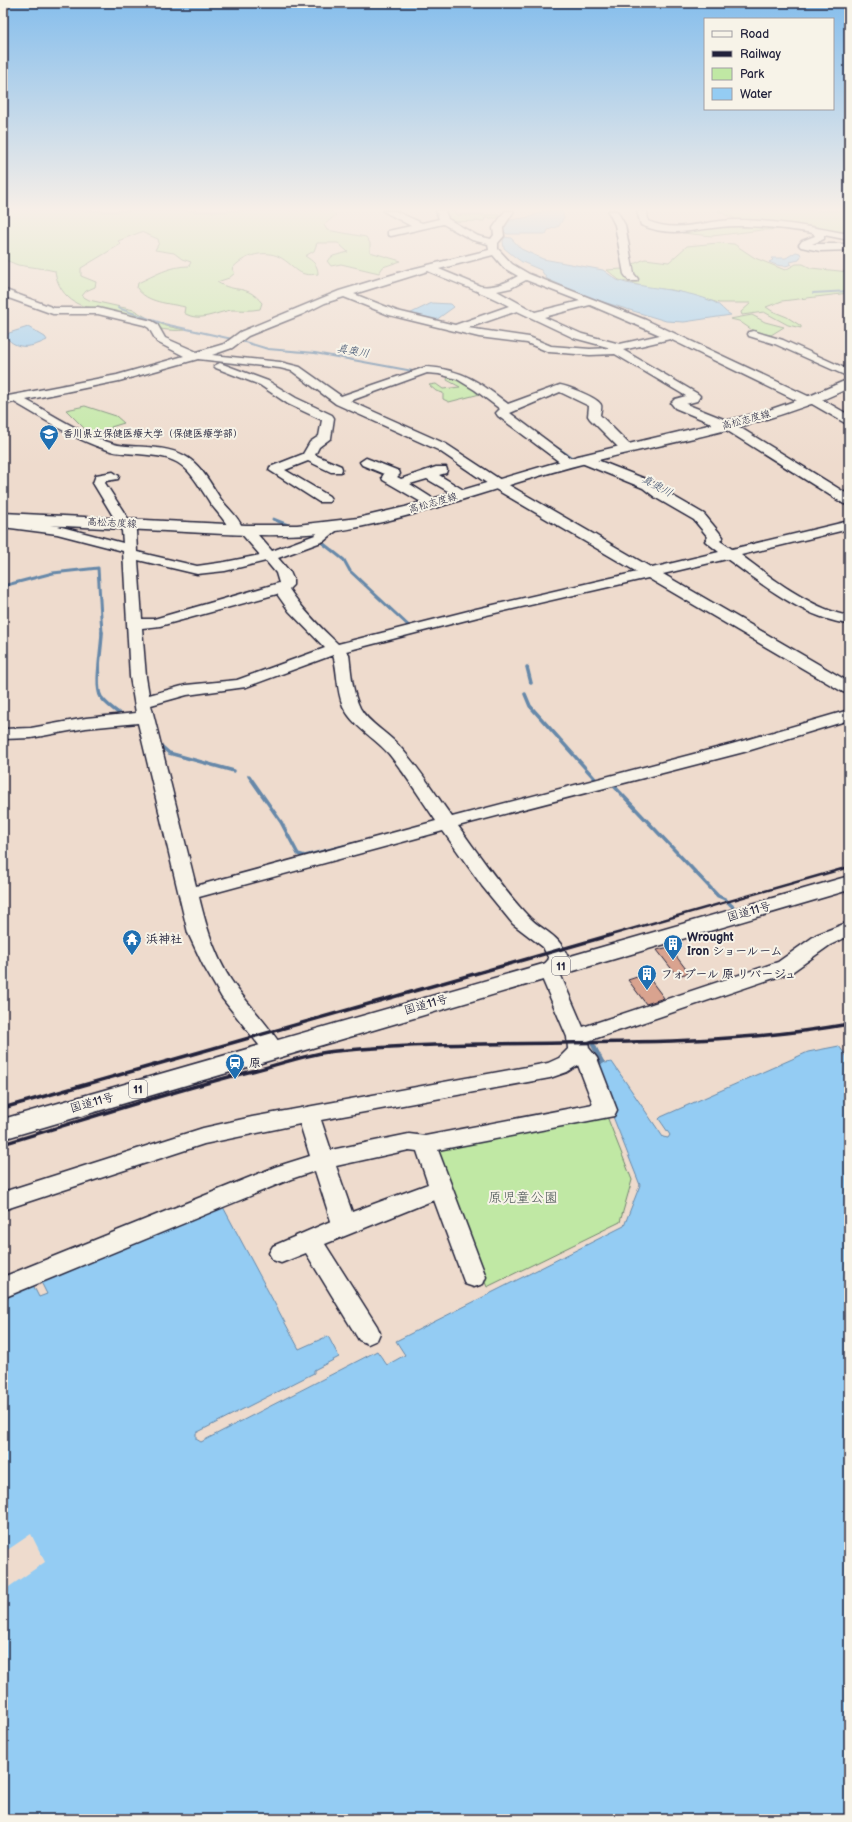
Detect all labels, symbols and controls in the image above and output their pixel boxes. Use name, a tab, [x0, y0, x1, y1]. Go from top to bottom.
legend	[704, 18, 834, 110]
text: Road	[740, 27, 769, 42]
text: Railway	[740, 47, 782, 62]
text: Park	[740, 67, 764, 82]
text: Water	[740, 87, 772, 102]
water label: 真奥川	[336, 342, 370, 360]
street label: 高松志度線	[720, 408, 772, 432]
school or university icon: 香川県立保健医療大学（保健医療学部）	[38, 423, 60, 451]
place label: 香川県立保健医療大学（保健医療学部）	[63, 428, 243, 440]
water label: 真奥川	[639, 473, 675, 499]
street label: 高松志度線	[407, 490, 459, 516]
street label: 高松志度線	[87, 516, 137, 530]
street label: 国道11号	[725, 899, 773, 925]
temple icon: 浜神社	[121, 928, 143, 956]
place label: Wrought Iron ショールーム	[687, 930, 782, 959]
place label: 浜神社	[146, 932, 182, 947]
building icon: Wrought Iron ショールーム	[662, 933, 684, 961]
road number: 11	[552, 957, 570, 975]
building icon: フォブール 原 リバージュ	[636, 963, 658, 991]
place label: フォブール 原 リバージュ	[661, 967, 796, 982]
street label: 国道11号	[402, 992, 450, 1018]
station icon: 原	[224, 1052, 246, 1080]
place label: 原	[249, 1056, 261, 1071]
road number: 11	[129, 1080, 147, 1098]
street label: 国道11号	[68, 1090, 116, 1116]
park label: 原児童公園	[488, 1189, 558, 1206]

